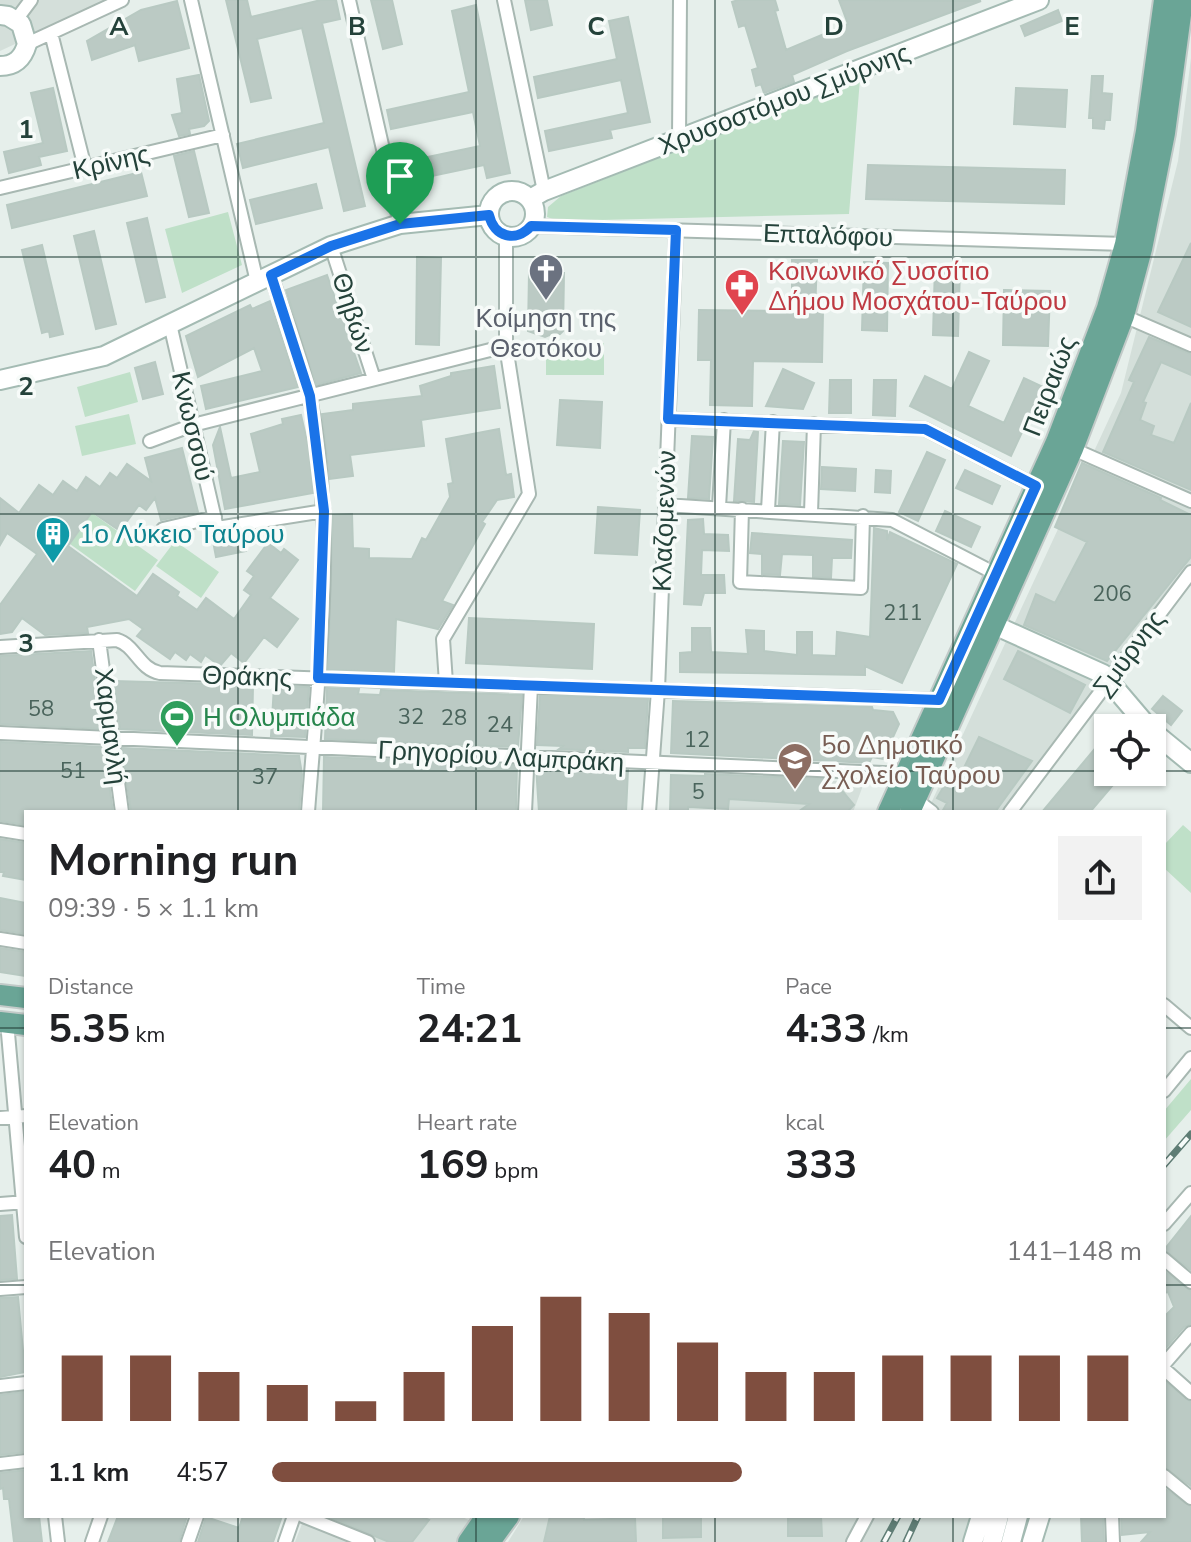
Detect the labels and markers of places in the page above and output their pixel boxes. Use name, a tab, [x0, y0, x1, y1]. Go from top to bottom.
pin	[366, 142, 434, 224]
church icon: Κοίμηση της Θεοτόκου	[527, 252, 565, 302]
place label: Κοινωνικό Συσσίτιο Δήμου Μοσχάτου-Ταύρου	[768, 254, 1067, 319]
pharmacy icon: Κοινωνικό Συσσίτιο Δήμου Μοσχάτου-Ταύρου	[723, 267, 761, 317]
place label: Κοίμηση της Θεοτόκου	[476, 301, 616, 366]
building icon: 1ο Λύκειο Ταύρου	[34, 515, 72, 565]
place label: 1ο Λύκειο Ταύρου	[79, 517, 285, 552]
sports icon: Η Ολυμπιάδα	[158, 698, 196, 748]
place label: Η Ολυμπιάδα	[203, 700, 355, 735]
place label: 5ο Δημοτικό Σχολείο Ταύρου	[821, 728, 1001, 793]
school or university icon: 5ο Δημοτικό Σχολείο Ταύρου	[776, 741, 814, 791]

